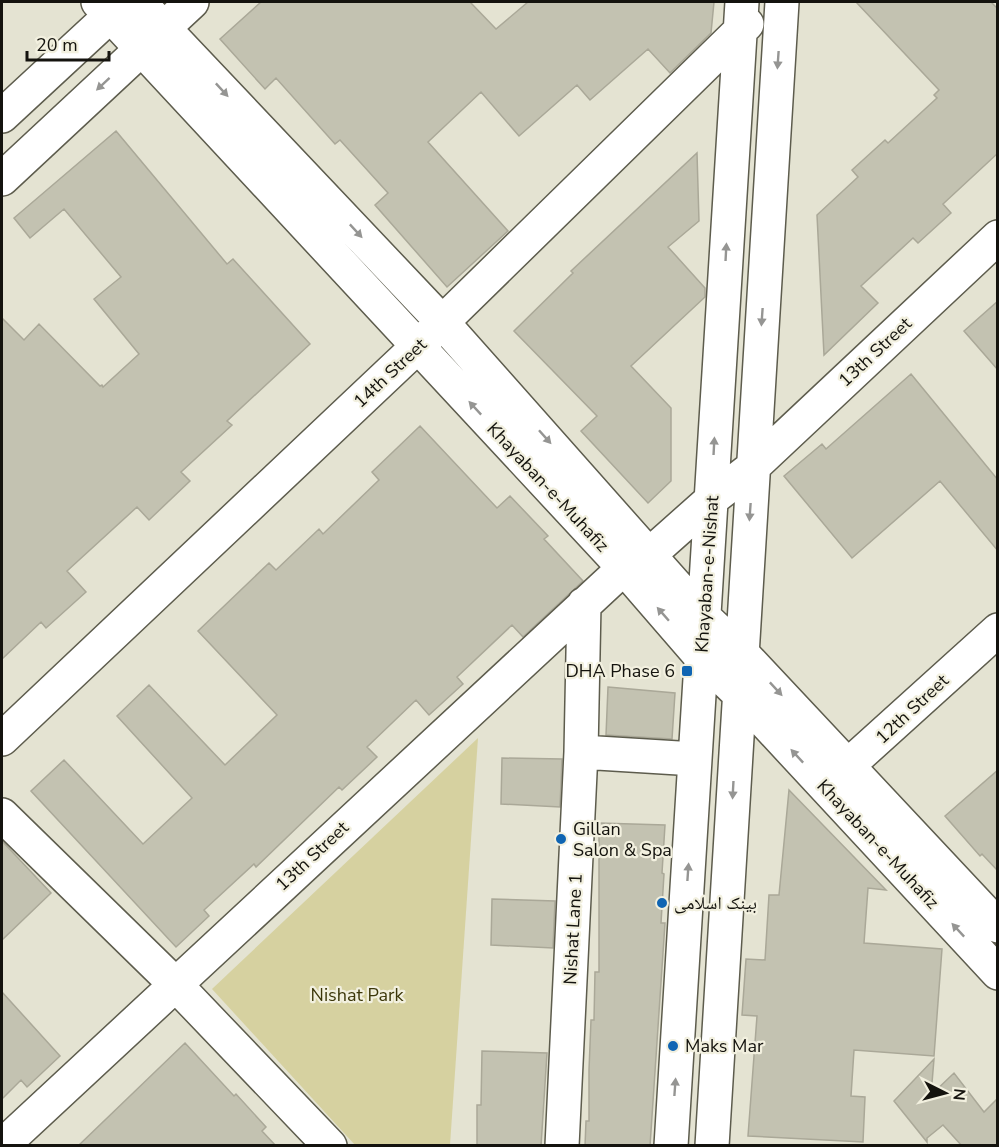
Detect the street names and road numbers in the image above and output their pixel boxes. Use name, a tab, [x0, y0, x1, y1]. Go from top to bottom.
street label: 13th Street	[833, 311, 917, 392]
street label: 14th Street	[348, 332, 432, 413]
street label: Khayaban-e-Muhafiz	[482, 417, 614, 557]
street label: Khayaban-e-Nishat	[690, 494, 725, 653]
street label: 12th Street	[870, 668, 954, 749]
street label: Khayaban-e-Muhafiz	[812, 774, 944, 914]
street label: 13th Street	[270, 815, 354, 896]
street label: Nishat Lane 1	[558, 873, 588, 985]

